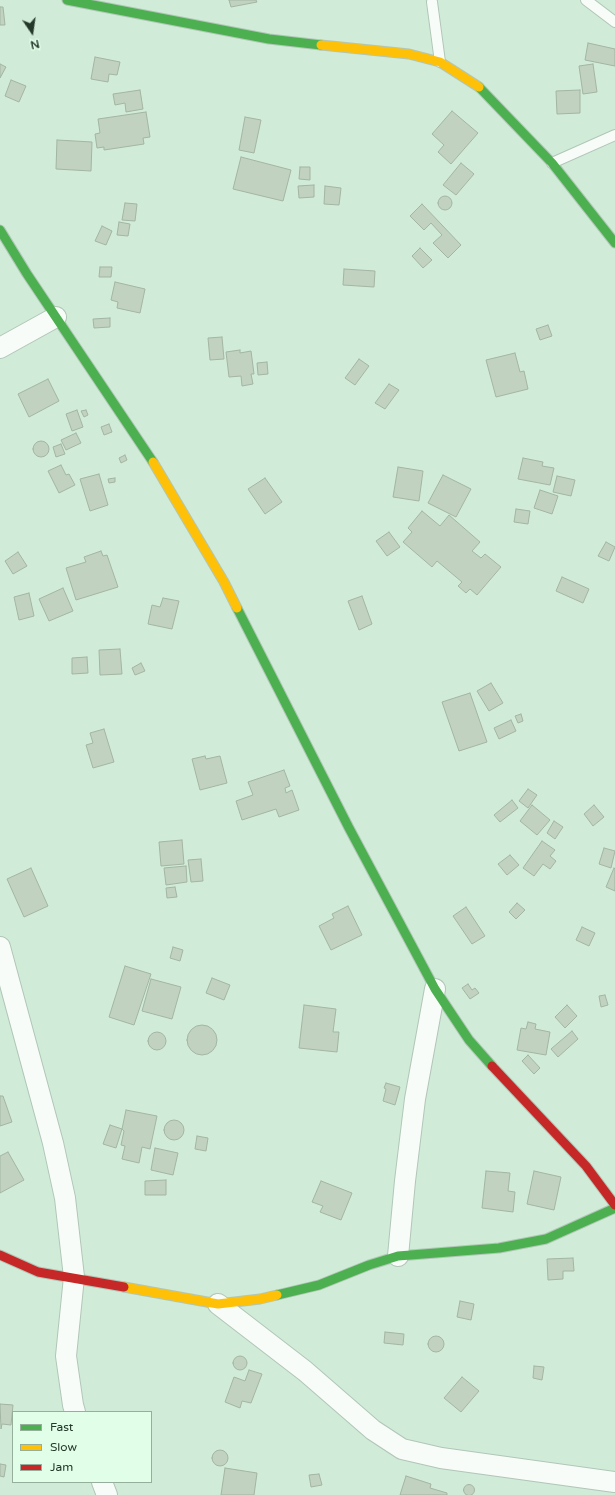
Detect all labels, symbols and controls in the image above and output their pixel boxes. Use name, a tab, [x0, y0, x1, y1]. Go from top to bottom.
north arrow	[12, 12, 52, 52]
text: N	[29, 37, 41, 52]
legend	[12, 1411, 152, 1483]
text: Fast	[50, 1420, 73, 1434]
text: Slow	[50, 1440, 77, 1454]
text: Jam	[50, 1460, 73, 1474]

